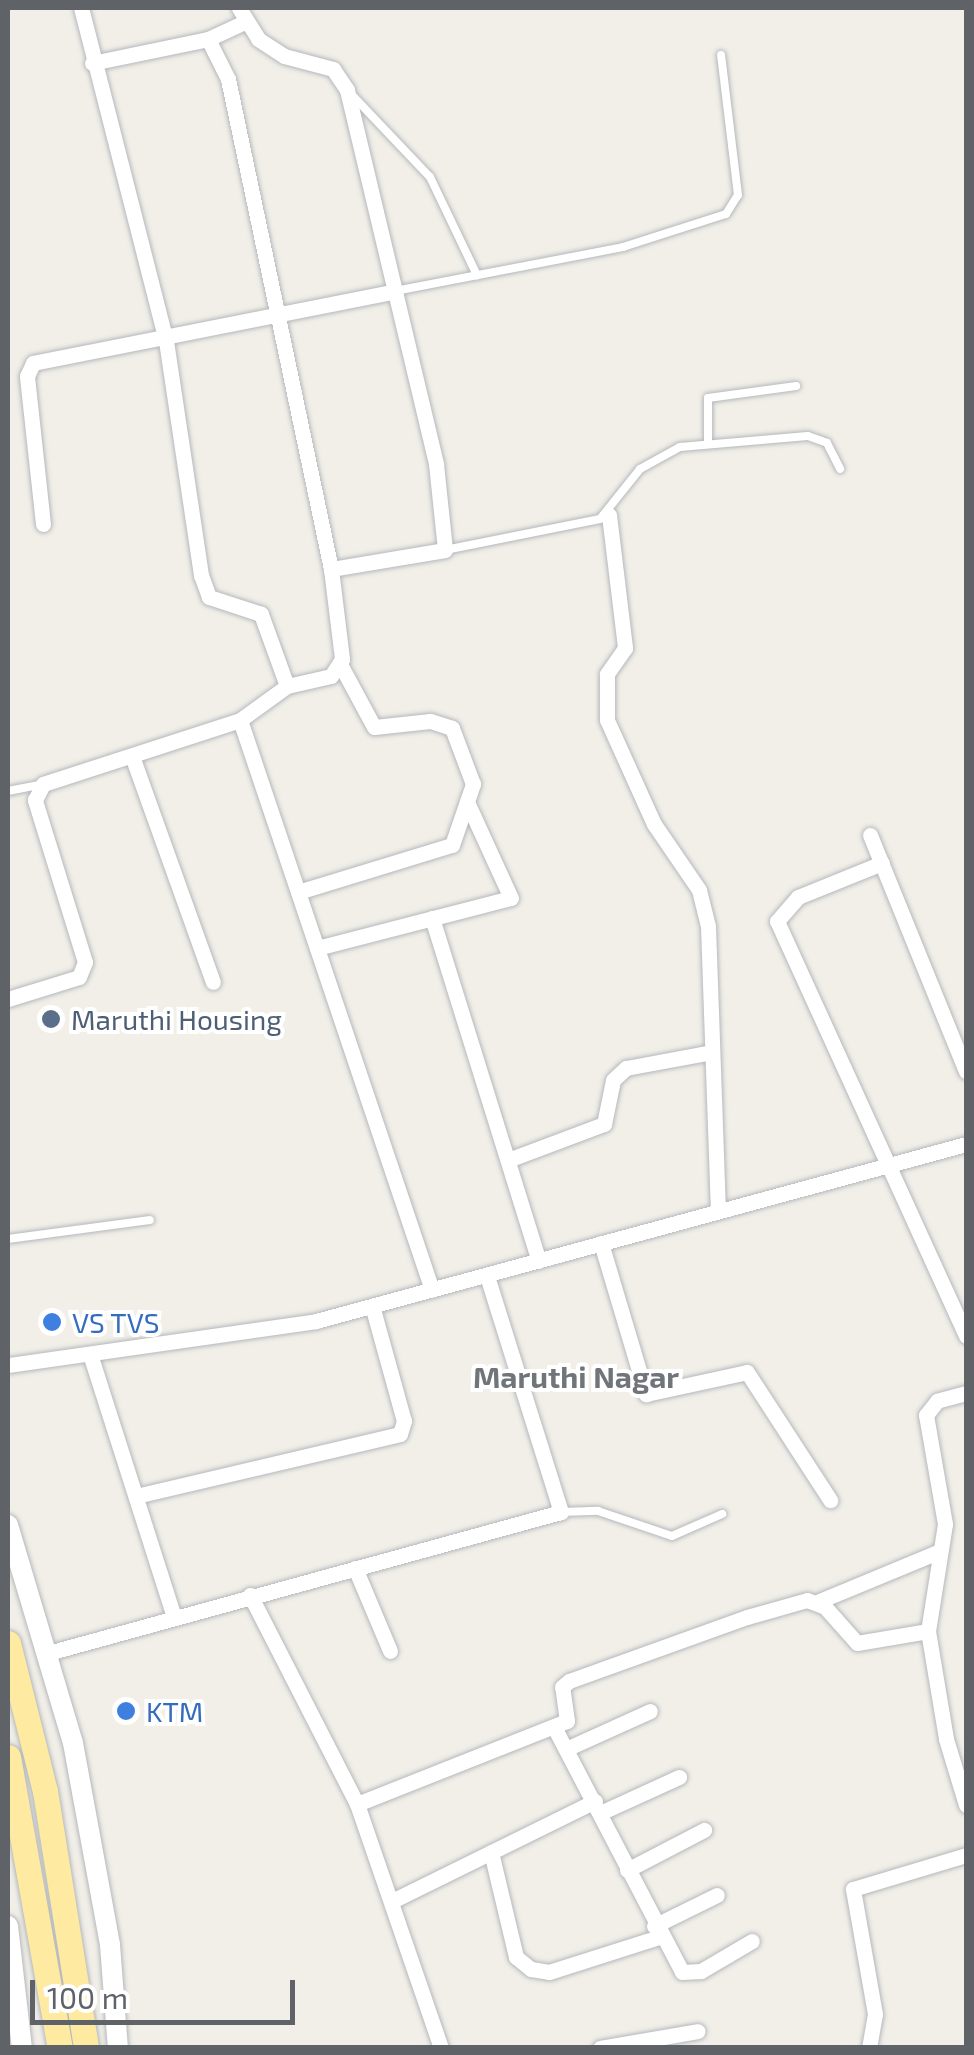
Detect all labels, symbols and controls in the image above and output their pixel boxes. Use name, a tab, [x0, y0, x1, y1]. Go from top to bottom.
place label: Maruthi Housing	[71, 1002, 282, 1036]
marker: Maruthi Housing	[40, 1008, 62, 1030]
place label: VS TVS	[72, 1305, 160, 1339]
marker: VS TVS	[41, 1311, 63, 1333]
district label: Maruthi Nagar	[473, 1358, 679, 1394]
place label: KTM	[146, 1694, 203, 1728]
marker: KTM	[115, 1700, 137, 1722]
scale bar	[35, 1960, 300, 2022]
text: 100 m	[47, 1979, 128, 2015]

